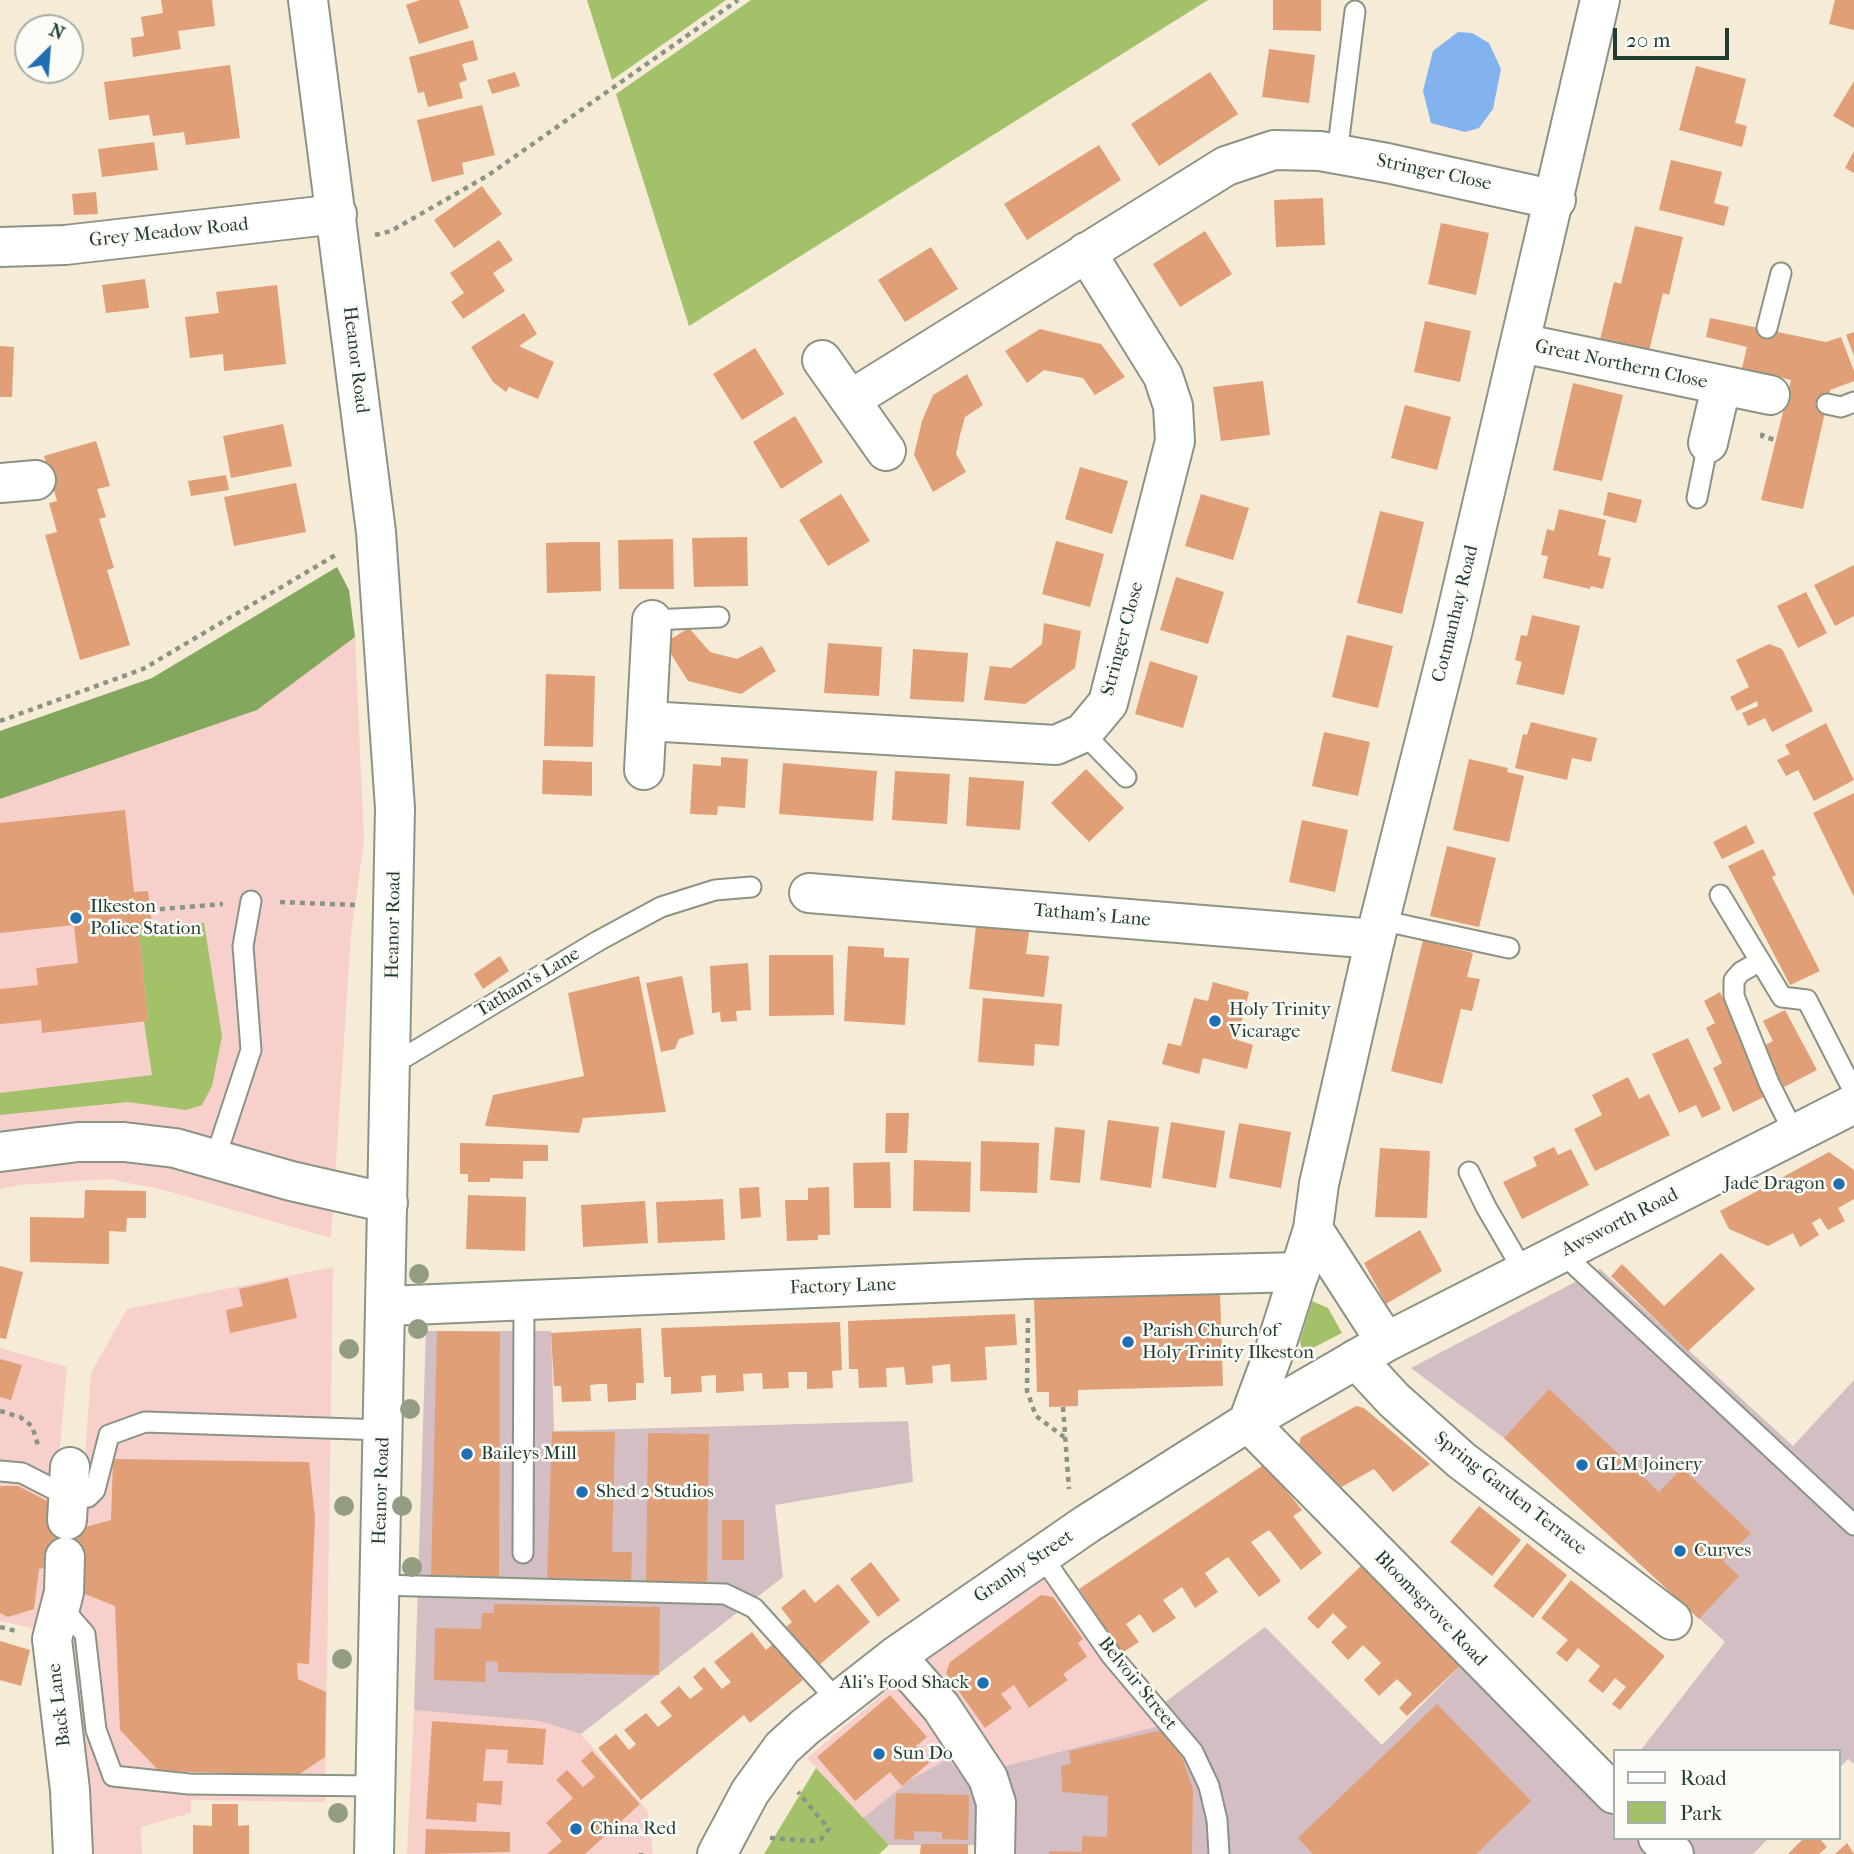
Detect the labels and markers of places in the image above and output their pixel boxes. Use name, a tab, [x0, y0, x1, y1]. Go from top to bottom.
place label: Ilkeston Police Station	[90, 896, 201, 940]
marker: Ilkeston Police Station	[68, 910, 84, 926]
place label: Holy Trinity Vicarage	[1229, 999, 1331, 1043]
marker: Holy Trinity Vicarage	[1207, 1013, 1223, 1029]
place label: Jade Dragon	[1724, 1173, 1825, 1195]
marker: Jade Dragon	[1831, 1176, 1847, 1192]
place label: Parish Church of Holy Trinity Ilkeston	[1142, 1320, 1314, 1364]
marker: Parish Church of Holy Trinity Ilkeston	[1120, 1334, 1136, 1350]
place label: Baileys Mill	[481, 1443, 577, 1465]
marker: Baileys Mill	[459, 1446, 475, 1462]
place label: GLM Joinery	[1596, 1454, 1703, 1476]
marker: GLM Joinery	[1574, 1457, 1590, 1473]
place label: Shed 2 Studios	[596, 1481, 714, 1503]
marker: Shed 2 Studios	[574, 1484, 590, 1500]
place label: Curves	[1694, 1540, 1751, 1562]
marker: Curves	[1672, 1543, 1688, 1559]
place label: Ali's Food Shack	[840, 1672, 969, 1694]
marker: Ali's Food Shack	[975, 1675, 991, 1691]
place label: Sun Do	[893, 1743, 953, 1765]
marker: Sun Do	[871, 1746, 887, 1762]
place label: China Red	[590, 1818, 676, 1840]
marker: China Red	[568, 1821, 584, 1837]

